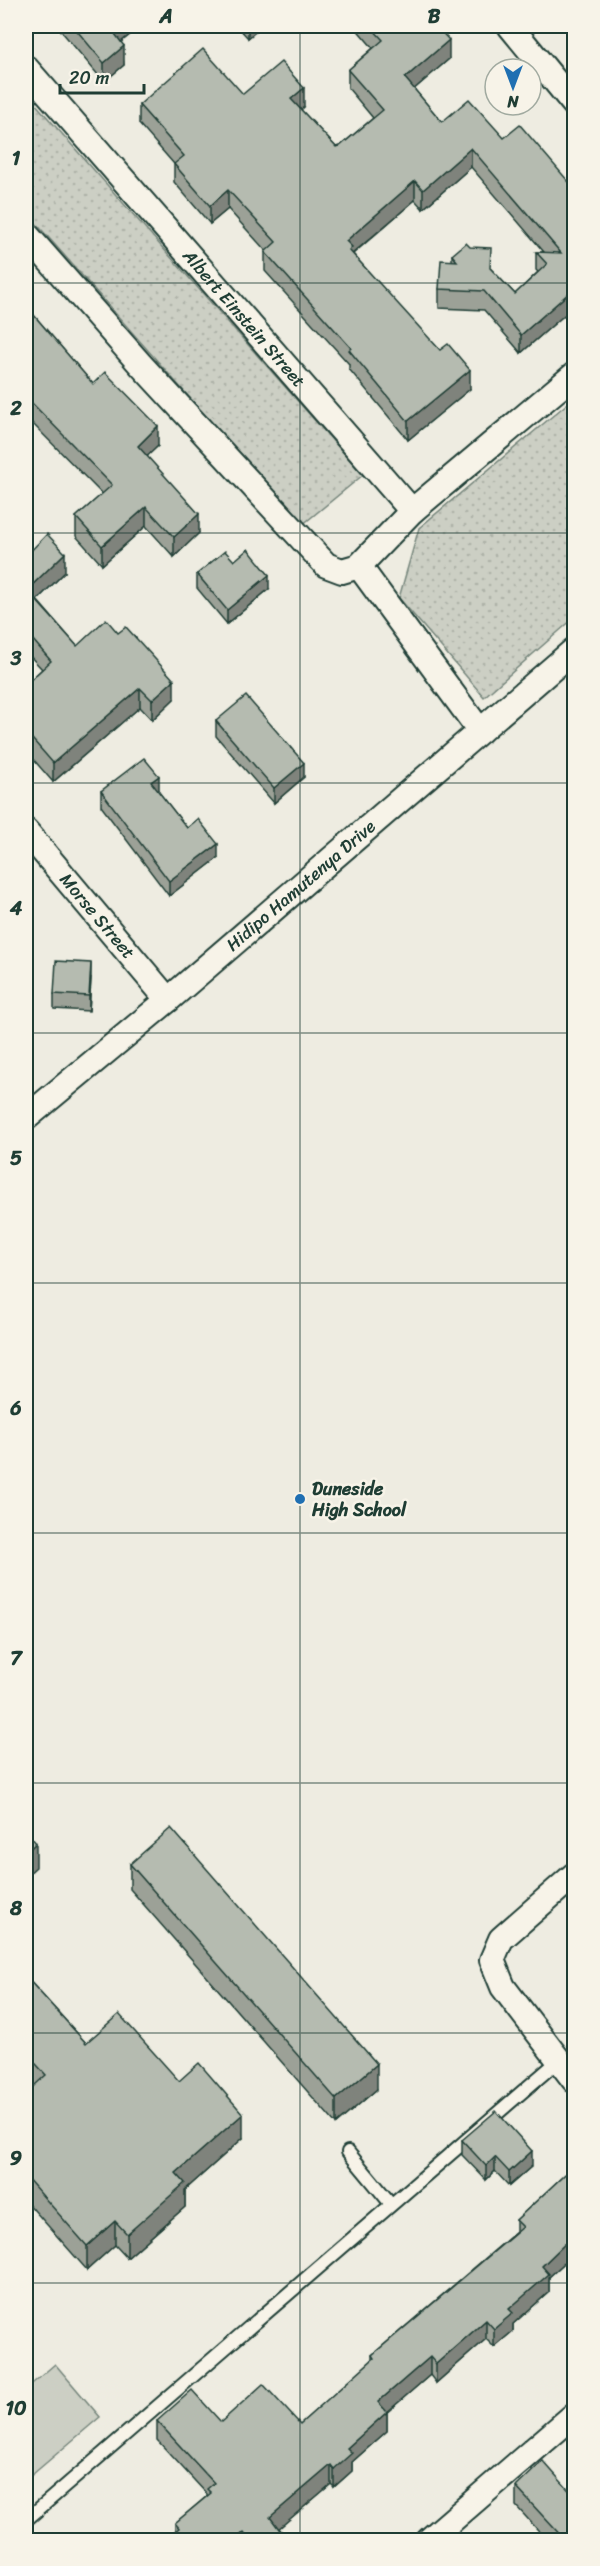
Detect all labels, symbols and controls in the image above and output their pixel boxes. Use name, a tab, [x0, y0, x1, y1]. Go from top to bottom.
text: A	[158, 0, 173, 34]
text: B	[428, 0, 441, 34]
scale bar	[60, 57, 144, 95]
north arrow	[483, 57, 543, 117]
text: 20 m	[69, 62, 109, 94]
text: N	[507, 87, 520, 116]
text: 1	[12, 141, 21, 176]
street label: Albert Einstein Street	[174, 241, 314, 395]
text: 2	[9, 391, 22, 426]
text: 3	[10, 641, 22, 676]
street label: Hidipo Hamutenya Drive	[218, 811, 383, 960]
street label: Morse Street	[51, 865, 144, 967]
text: 4	[9, 891, 23, 926]
text: 5	[10, 1141, 22, 1176]
text: 6	[9, 1391, 22, 1426]
place label: Duneside High School	[311, 1473, 407, 1526]
marker: Duneside High School	[293, 1492, 307, 1506]
text: 7	[10, 1641, 23, 1676]
text: 8	[9, 1891, 23, 1926]
text: 9	[10, 2141, 22, 2176]
text: 10	[5, 2391, 27, 2426]

